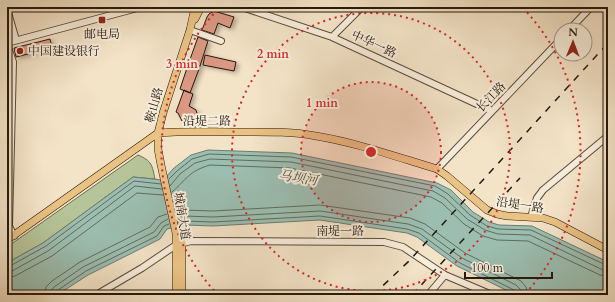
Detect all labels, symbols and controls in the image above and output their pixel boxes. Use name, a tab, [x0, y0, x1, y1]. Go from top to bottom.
marker: 邮电局	[97, 15, 107, 25]
north arrow	[553, 22, 593, 62]
text: N	[568, 25, 579, 40]
place label: 邮电局	[84, 26, 120, 42]
street label: 中华一路	[349, 27, 399, 61]
place label: 中国建设银行	[28, 43, 100, 59]
marker: 中国建设银行	[15, 46, 25, 56]
text: 2 min	[257, 46, 289, 62]
text: 3 min	[166, 56, 198, 72]
street label: 长江路	[473, 78, 509, 116]
street label: 鞍山路	[141, 85, 167, 125]
text: 1 min	[306, 95, 338, 111]
street label: 沿堤二路	[183, 113, 231, 129]
centre of rings	[364, 145, 378, 159]
water label: 马坝河	[277, 166, 321, 190]
street label: 城南大道	[170, 191, 194, 241]
street label: 沿堤一路	[495, 193, 545, 217]
street label: 南堤一路	[316, 223, 364, 239]
scale bar	[465, 254, 552, 280]
text: 100 m	[471, 260, 504, 276]

